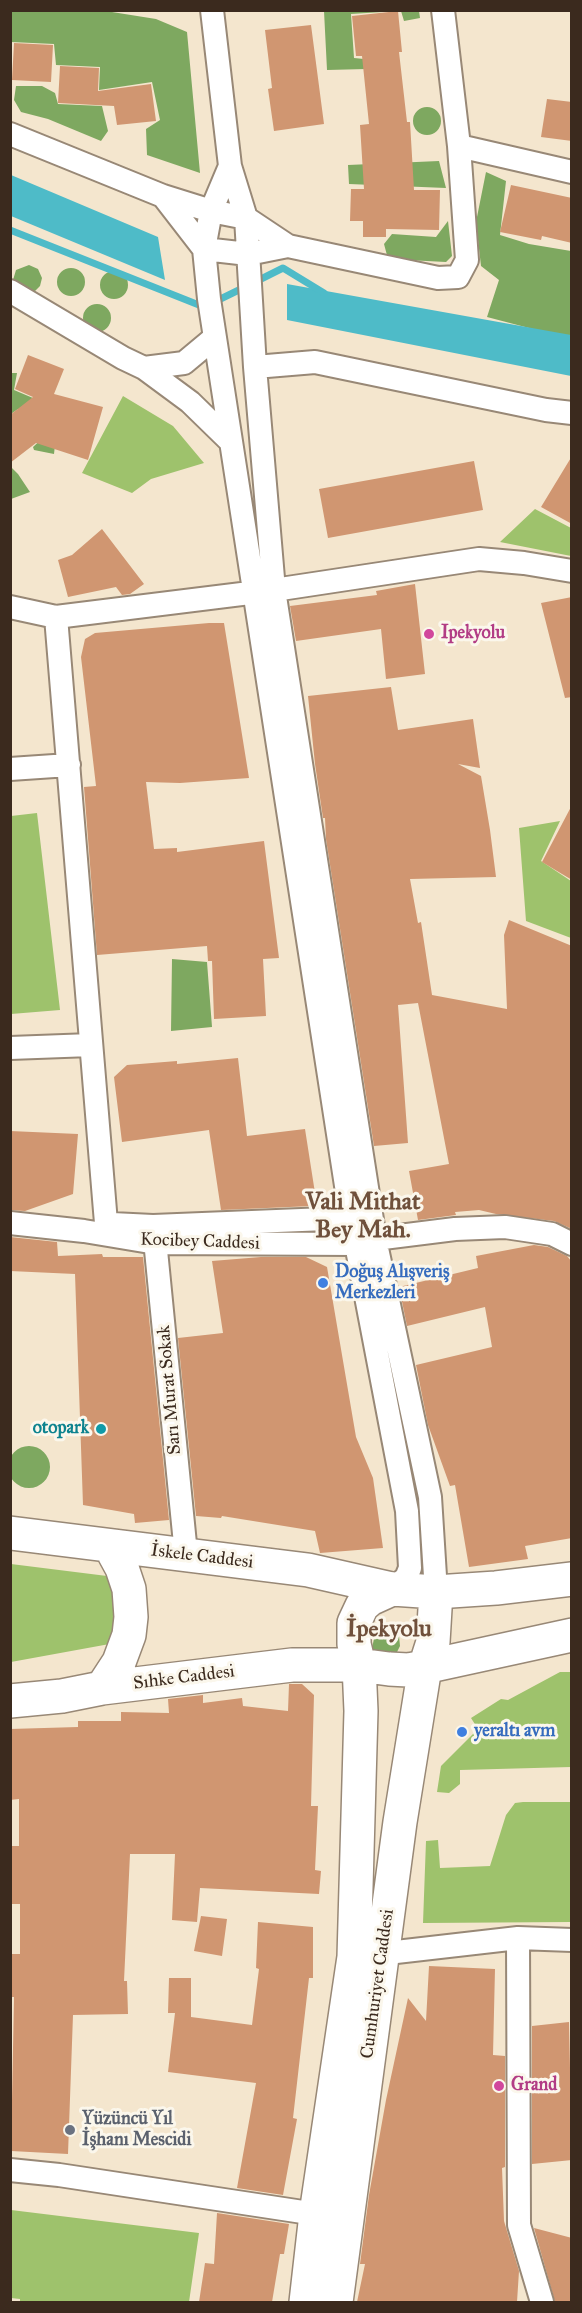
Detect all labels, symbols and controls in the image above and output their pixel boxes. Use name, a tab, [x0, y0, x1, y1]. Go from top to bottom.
place label: Ipekyolu	[441, 623, 505, 645]
marker: Ipekyolu	[422, 627, 436, 641]
district label: Vali Mithat Bey Mah.	[306, 1189, 420, 1245]
street label: Kocibey Caddesi	[140, 1229, 260, 1255]
place label: Doğuş Alışveriş Merkezleri	[335, 1262, 450, 1304]
marker: Doğuş Alışveriş Merkezleri	[316, 1276, 330, 1290]
street label: Sarı Murat Sokak	[154, 1324, 186, 1456]
place label: otopark	[33, 1418, 89, 1440]
marker: otopark	[94, 1422, 108, 1436]
street label: İskele Caddesi	[150, 1540, 254, 1574]
district label: İpekyolu	[346, 1616, 432, 1644]
street label: Sıhke Caddesi	[132, 1661, 236, 1695]
place label: yeraltı avm	[474, 1721, 555, 1743]
marker: yeraltı avm	[455, 1725, 469, 1739]
street label: Cumhuriyet Caddesi	[357, 1908, 399, 2060]
place label: Grand	[511, 2075, 557, 2097]
marker: Grand	[492, 2079, 506, 2093]
place label: Yüzüncü Yıl İşhanı Mescidi	[82, 2109, 191, 2152]
marker: Yüzüncü Yıl İşhanı Mescidi	[63, 2123, 77, 2137]

